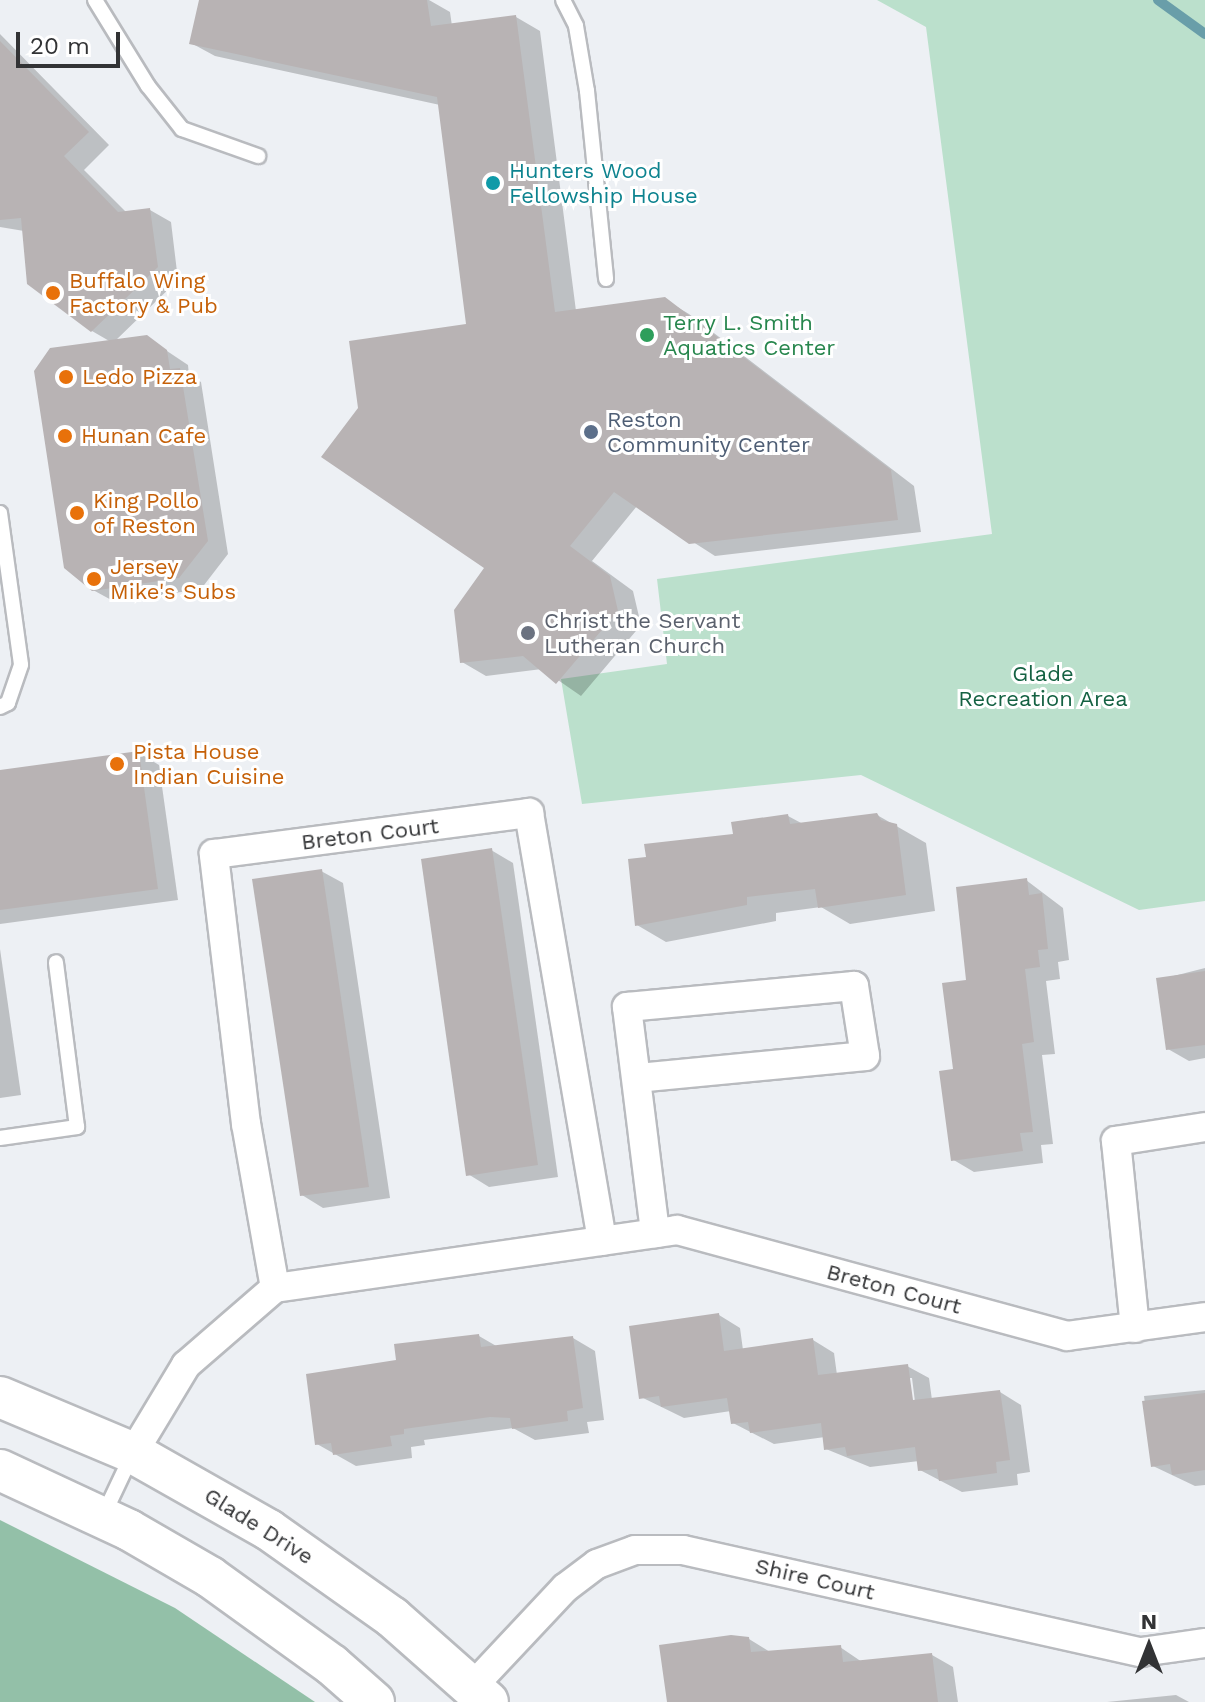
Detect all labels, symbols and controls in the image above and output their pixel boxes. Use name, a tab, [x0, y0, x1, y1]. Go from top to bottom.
scale bar	[20, 16, 124, 66]
text: 20 m	[30, 32, 90, 60]
place label: Hunters Wood Fellowship House	[509, 157, 698, 208]
marker: Hunters Wood Fellowship House	[484, 174, 502, 192]
place label: Buffalo Wing Factory & Pub	[69, 267, 218, 318]
marker: Buffalo Wing Factory & Pub	[44, 284, 62, 302]
place label: Terry L. Smith Aquatics Center	[663, 309, 835, 360]
marker: Terry L. Smith Aquatics Center	[638, 326, 656, 344]
place label: Ledo Pizza	[82, 364, 197, 390]
marker: Ledo Pizza	[57, 368, 75, 386]
place label: Reston Community Center	[607, 406, 810, 458]
place label: Hunan Cafe	[81, 423, 206, 449]
marker: Reston Community Center	[582, 423, 600, 441]
marker: Hunan Cafe	[56, 427, 74, 445]
place label: King Pollo of Reston	[93, 487, 199, 538]
marker: King Pollo of Reston	[68, 504, 86, 522]
place label: Jersey Mike's Subs	[110, 553, 236, 604]
marker: Jersey Mike's Subs	[85, 570, 103, 588]
place label: Christ the Servant Lutheran Church	[544, 607, 741, 658]
marker: Christ the Servant Lutheran Church	[519, 624, 537, 642]
park label: Glade Recreation Area	[958, 660, 1128, 712]
place label: Pista House Indian Cuisine	[133, 738, 285, 790]
marker: Pista House Indian Cuisine	[108, 755, 126, 773]
street label: Breton Court	[300, 812, 440, 856]
street label: Breton Court	[824, 1258, 964, 1320]
street label: Glade Drive	[200, 1482, 318, 1570]
street label: Shire Court	[753, 1552, 877, 1606]
north arrow	[1109, 1606, 1189, 1686]
text: N	[1141, 1609, 1157, 1634]

